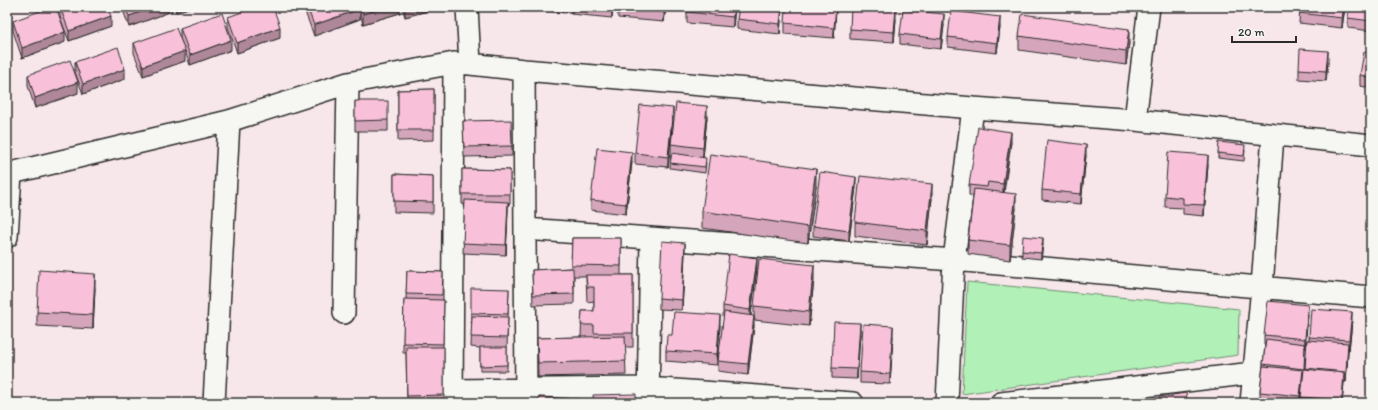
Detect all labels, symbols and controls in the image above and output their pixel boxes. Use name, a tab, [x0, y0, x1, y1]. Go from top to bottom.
scale bar	[1232, 18, 1296, 44]
text: 20 m	[1238, 25, 1265, 39]

